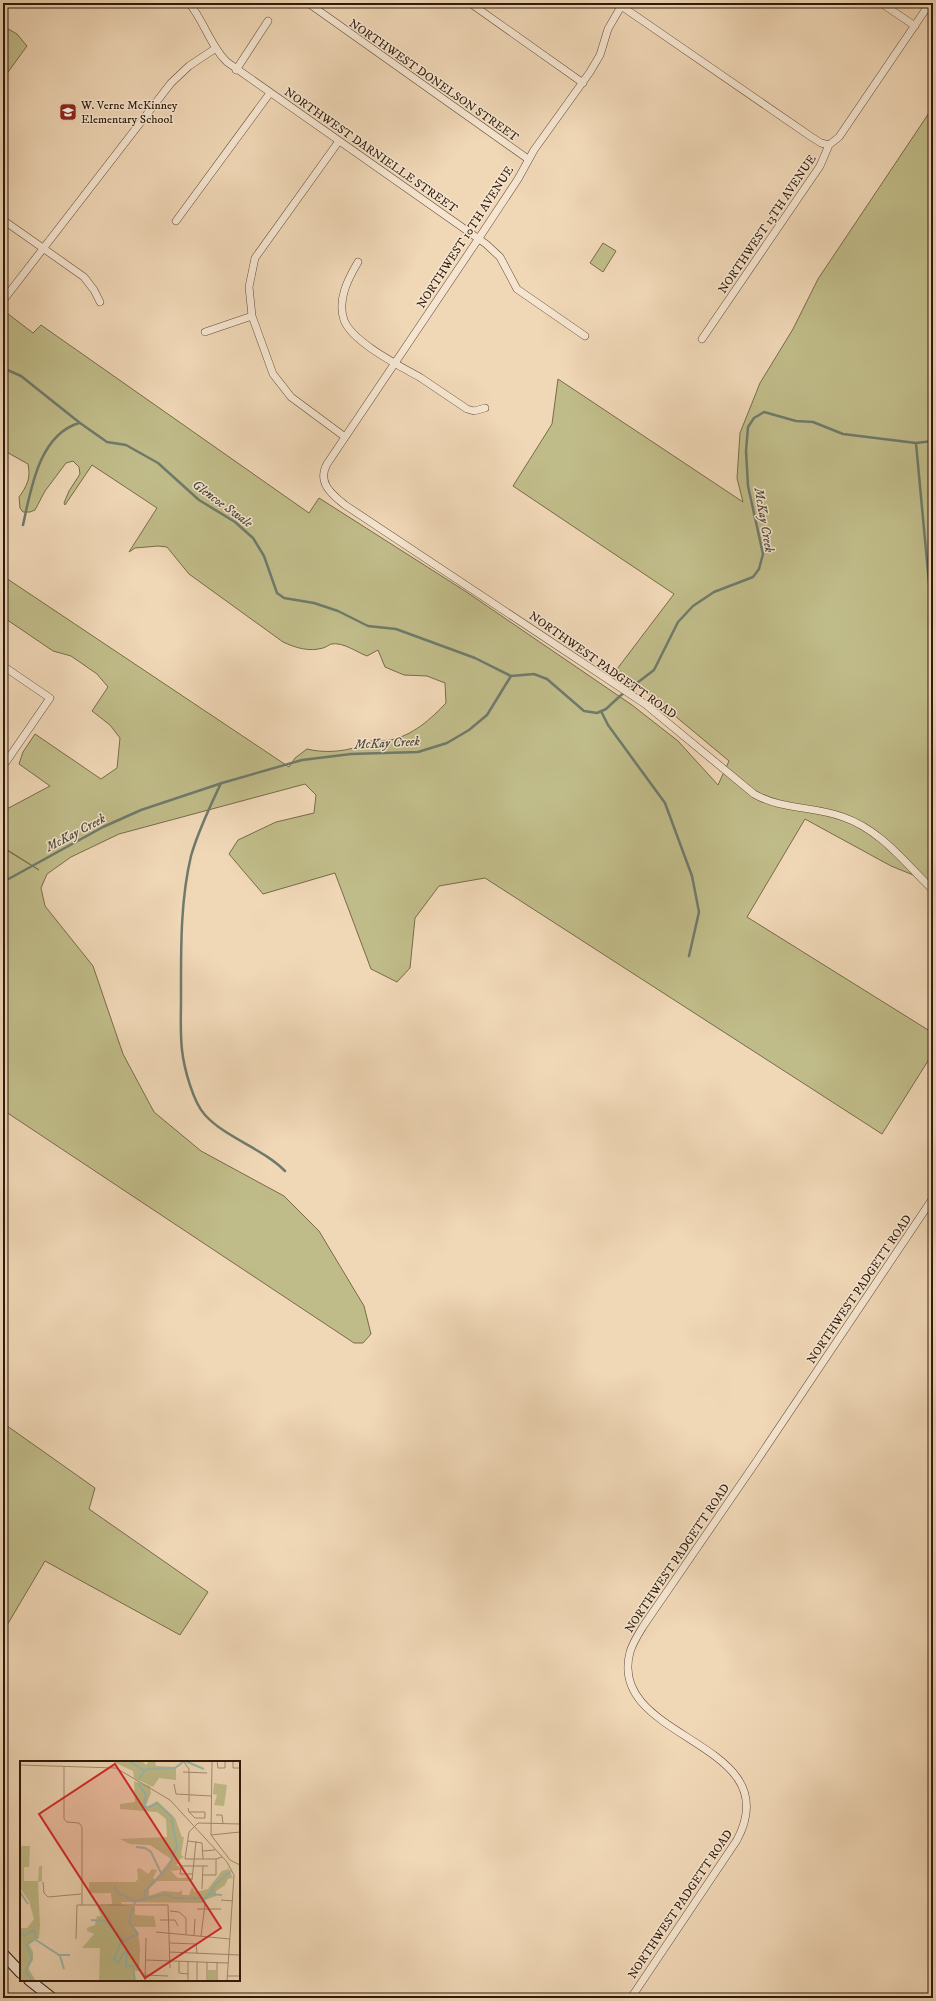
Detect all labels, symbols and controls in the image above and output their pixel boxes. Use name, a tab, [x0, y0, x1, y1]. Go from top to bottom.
street label: NORTHWEST DONELSON STREET	[346, 16, 521, 145]
street label: NORTHWEST DARNIELLE STREET	[281, 85, 460, 216]
place label: W. Verne McKinney Elementary School	[80, 98, 178, 127]
school or university icon: W. Verne McKinney Elementary School	[58, 102, 78, 122]
street label: NORTHWEST 13TH AVENUE	[715, 152, 820, 297]
street label: NORTHWEST 10TH AVENUE	[414, 163, 517, 311]
water label: Glencoe Swale	[189, 477, 256, 531]
water label: McKay Creek	[750, 486, 778, 554]
street label: NORTHWEST PADGETT ROAD	[526, 609, 679, 722]
water label: McKay Creek	[353, 733, 421, 753]
water label: McKay Creek	[42, 810, 109, 856]
street label: NORTHWEST PADGETT ROAD	[804, 1212, 915, 1367]
street label: NORTHWEST PADGETT ROAD	[622, 1481, 733, 1636]
inset map	[20, 1761, 240, 1981]
street label: NORTHWEST PADGETT ROAD	[625, 1827, 736, 1982]

